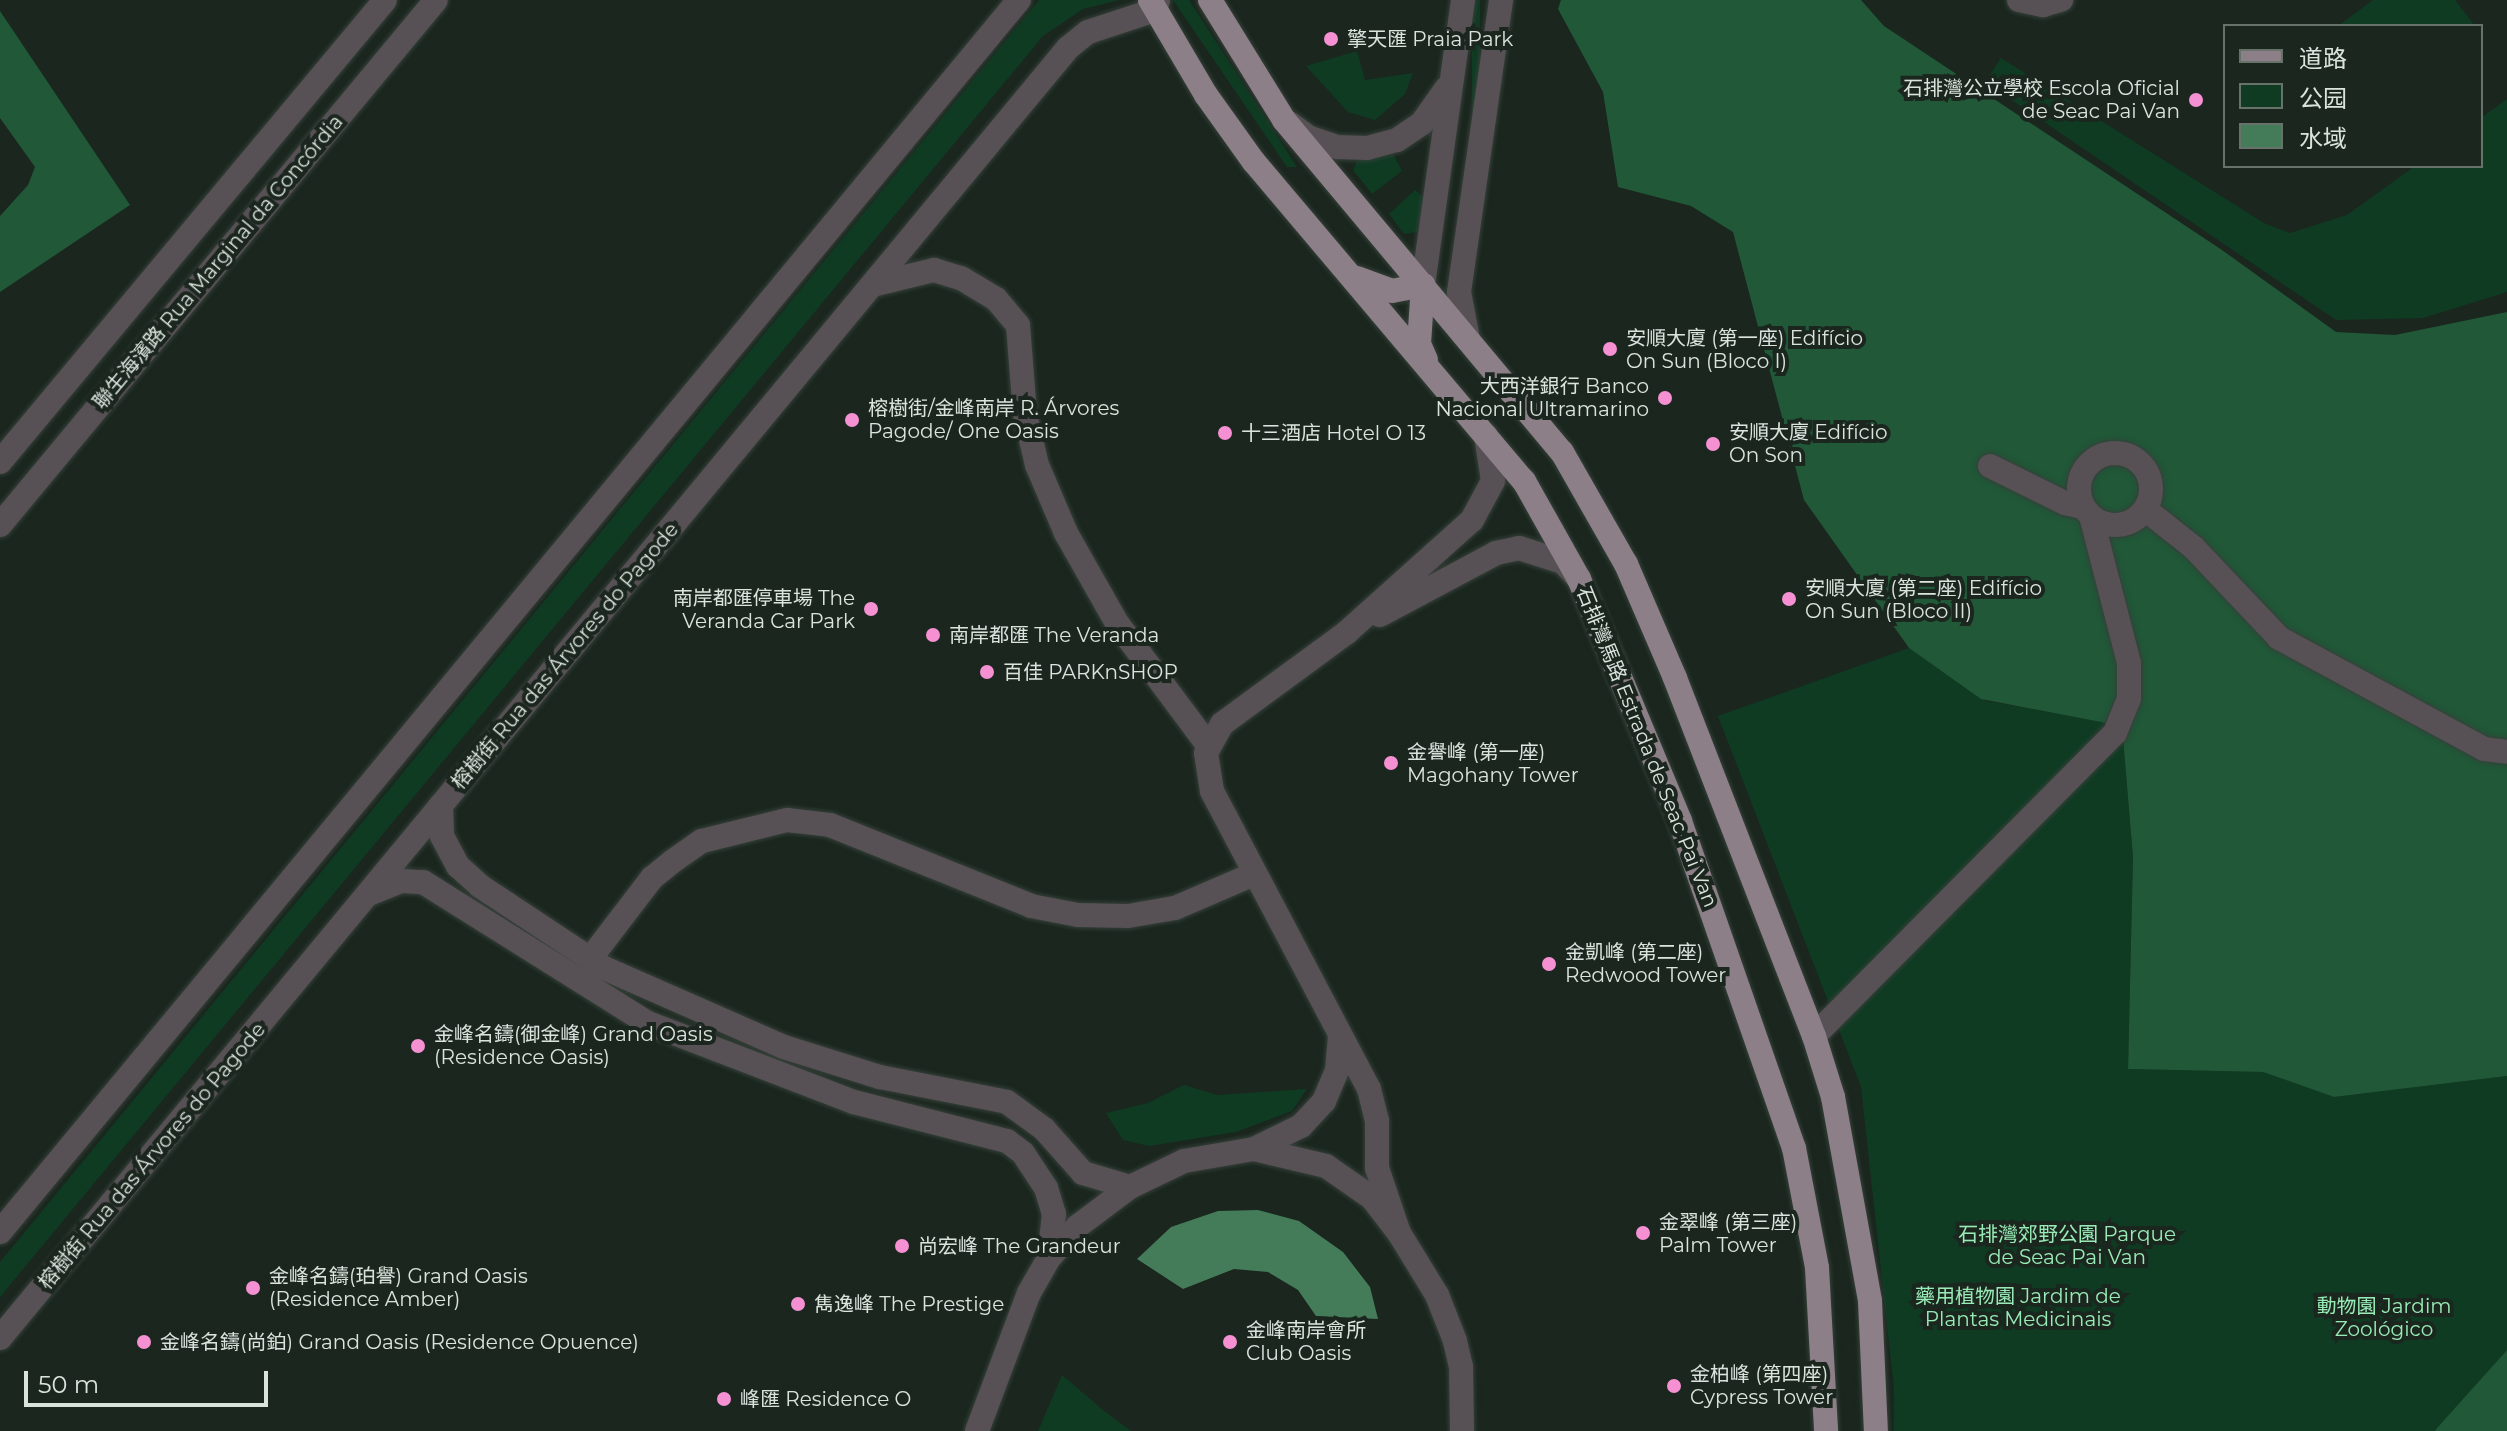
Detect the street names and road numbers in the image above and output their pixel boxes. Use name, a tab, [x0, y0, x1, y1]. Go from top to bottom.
street label: 聯生海濱路 Rua Marginal da Concórdia	[88, 110, 348, 414]
street label: 榕樹街 Rua das Árvores do Pagode	[446, 518, 684, 794]
street label: 石排灣馬路 Estrada de Seac Pai Van	[1571, 583, 1723, 911]
street label: 榕樹街 Rua das Árvores do Pagode	[33, 1018, 271, 1294]

